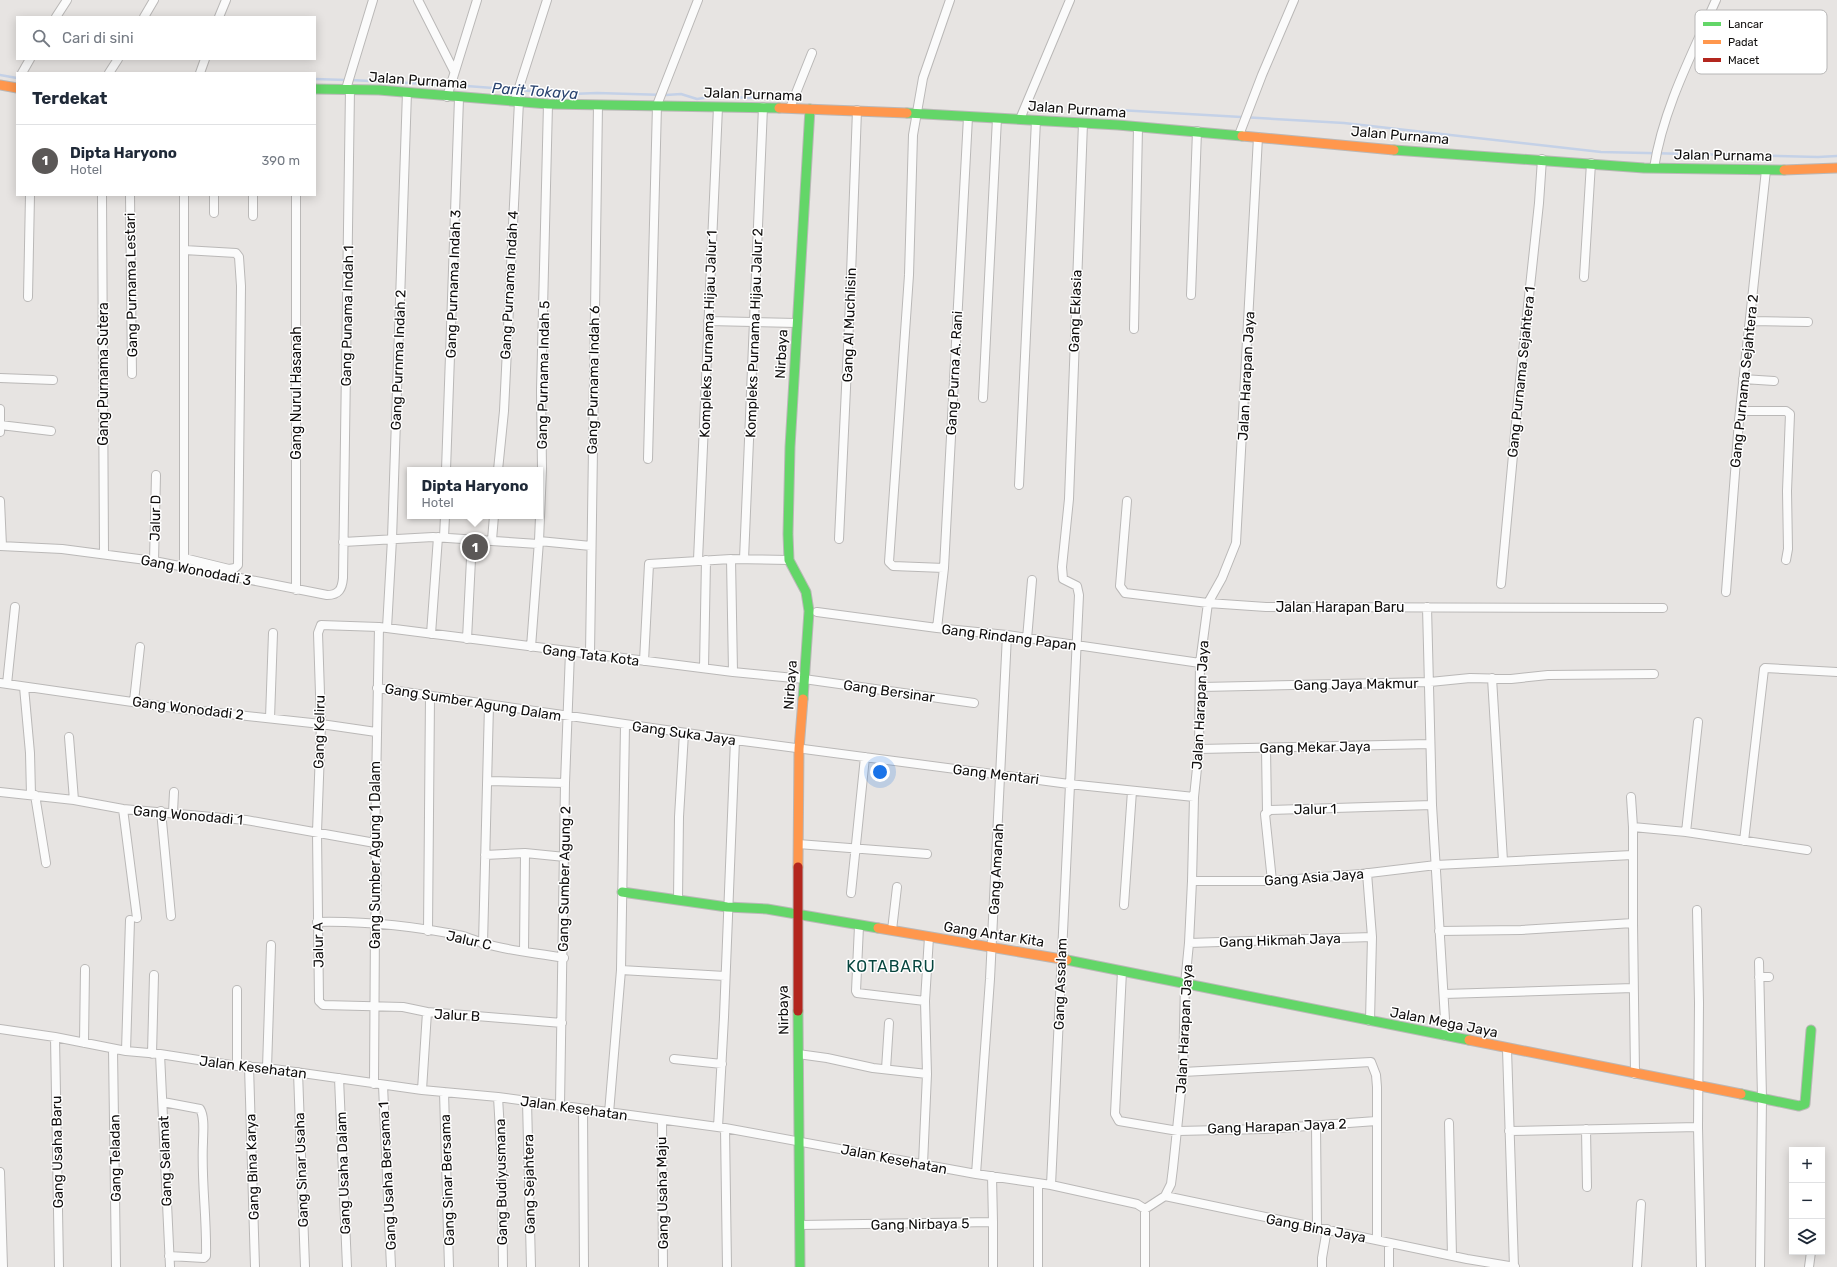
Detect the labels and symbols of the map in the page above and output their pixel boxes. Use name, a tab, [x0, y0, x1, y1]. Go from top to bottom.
legend	[1695, 10, 1827, 74]
text: Lancar	[1728, 18, 1764, 31]
text: Padat	[1728, 36, 1759, 49]
text: Macet	[1728, 54, 1760, 67]
street label: Jalan Purnama	[368, 69, 468, 92]
water label: Parit Tokaya	[491, 79, 579, 103]
street label: Jalan Purnama	[703, 84, 803, 105]
street label: Jalan Purnama	[1027, 98, 1127, 121]
street label: Jalan Purnama	[1350, 123, 1450, 148]
street label: Jalan Purnama	[1673, 146, 1772, 165]
street label: Gang Purnama Indah 3	[442, 209, 465, 359]
street label: Gang Purnama Indah 4	[497, 210, 522, 360]
street label: Gang Purnama Lestari	[122, 213, 141, 357]
street label: Kompleks Purnama Hijau Jalur 2	[742, 228, 767, 438]
street label: Kompleks Purnama Hijau Jalur 1	[696, 230, 721, 438]
street label: Gang Punama Indah 1	[338, 245, 357, 387]
street label: Gang Al Muchlisin	[839, 267, 860, 383]
street label: Gang Eklasia	[1066, 269, 1085, 353]
street label: Gang Purnama Sejahtera 1	[1504, 286, 1539, 458]
street label: Gang Purnma Indah 2	[388, 289, 409, 431]
street label: Gang Purnama Sejahtera 2	[1727, 294, 1762, 469]
street label: Gang Purnama Indah 5	[534, 301, 553, 450]
street label: Gang Purnama Sutera	[95, 302, 112, 446]
street label: Gang Purnama Indah 6	[584, 305, 603, 455]
street label: Gang Purna A. Rani	[943, 310, 966, 436]
street label: Jalan Harapan Jaya	[1235, 311, 1258, 441]
street label: Gang Nurul Hasanah	[288, 326, 305, 460]
street label: Nirbaya	[772, 329, 791, 379]
street label: Jalur D	[147, 495, 164, 541]
pin: 1	[462, 532, 488, 562]
street label: Gang Wonodadi 3	[139, 551, 253, 590]
street label: Jalan Harapan Baru	[1275, 599, 1405, 616]
street label: Gang Rindang Papan	[940, 621, 1077, 654]
street label: Jalan Harapan Jaya	[1189, 640, 1212, 770]
street label: Gang Tata Kota	[542, 641, 640, 670]
street label: Nirbaya	[780, 660, 801, 710]
street label: Gang Jaya Makmur	[1293, 675, 1419, 694]
street label: Gang Bersinar	[842, 677, 936, 706]
street label: Gang Sumber Agung Dalam	[383, 680, 562, 725]
street label: Gang Wonodadi 2	[131, 693, 245, 724]
street label: Gang Keliru	[310, 695, 329, 769]
street label: Gang Suka Jaya	[631, 718, 737, 749]
street label: Gang Mekar Jaya	[1259, 738, 1371, 757]
street label: Gang Sumber Agung 1 Dalam	[367, 761, 384, 949]
street label: Gang Mentari	[952, 761, 1040, 788]
your location	[870, 762, 890, 782]
street label: Jalur 1	[1293, 801, 1337, 818]
street label: Gang Wonodadi 1	[132, 802, 243, 829]
street label: Gang Sumber Agung 2	[555, 806, 574, 952]
street label: Gang Amanah	[986, 823, 1007, 915]
street label: Gang Asia Jaya	[1264, 866, 1364, 889]
street label: Gang Antar Kita	[942, 918, 1045, 951]
street label: Jalur A	[310, 921, 327, 968]
street label: Jalur C	[444, 927, 493, 954]
street label: Gang Hikmah Jaya	[1219, 930, 1341, 951]
street label: Gang Assalam	[1050, 938, 1071, 1030]
district label: KOTABARU	[846, 957, 936, 976]
street label: Jalan Harapan Jaya	[1173, 964, 1196, 1094]
street label: Nirbaya	[775, 985, 792, 1035]
street label: Jalan Mega Jaya	[1388, 1004, 1499, 1041]
street label: Jalur B	[433, 1006, 480, 1025]
street label: Jalan Kesehatan	[198, 1052, 308, 1083]
street label: Jalan Kesehatan	[519, 1093, 629, 1124]
street label: Gang Usaha Baru	[48, 1096, 67, 1208]
street label: Gang Usaha Bersama 1	[375, 1101, 400, 1251]
street label: Gang Usaha Dalam	[333, 1111, 354, 1235]
street label: Gang Sinar Usaha	[291, 1112, 312, 1228]
street label: Gang Bina Karya	[242, 1113, 263, 1220]
street label: Gang Teladan	[106, 1114, 125, 1202]
street label: Gang Sinar Bersama	[437, 1114, 458, 1246]
street label: Gang Selamat	[155, 1115, 176, 1207]
street label: Gang Harapan Jaya 2	[1207, 1116, 1347, 1137]
street label: Gang Budiyusmana	[492, 1118, 511, 1245]
street label: Gang Sejahtera	[520, 1134, 539, 1234]
street label: Gang Usaha Maju	[653, 1136, 672, 1250]
street label: Jalan Kesehatan	[839, 1141, 949, 1178]
street label: Gang Bina Jaya	[1264, 1210, 1367, 1247]
street label: Gang Nirbaya 5	[870, 1215, 970, 1234]

